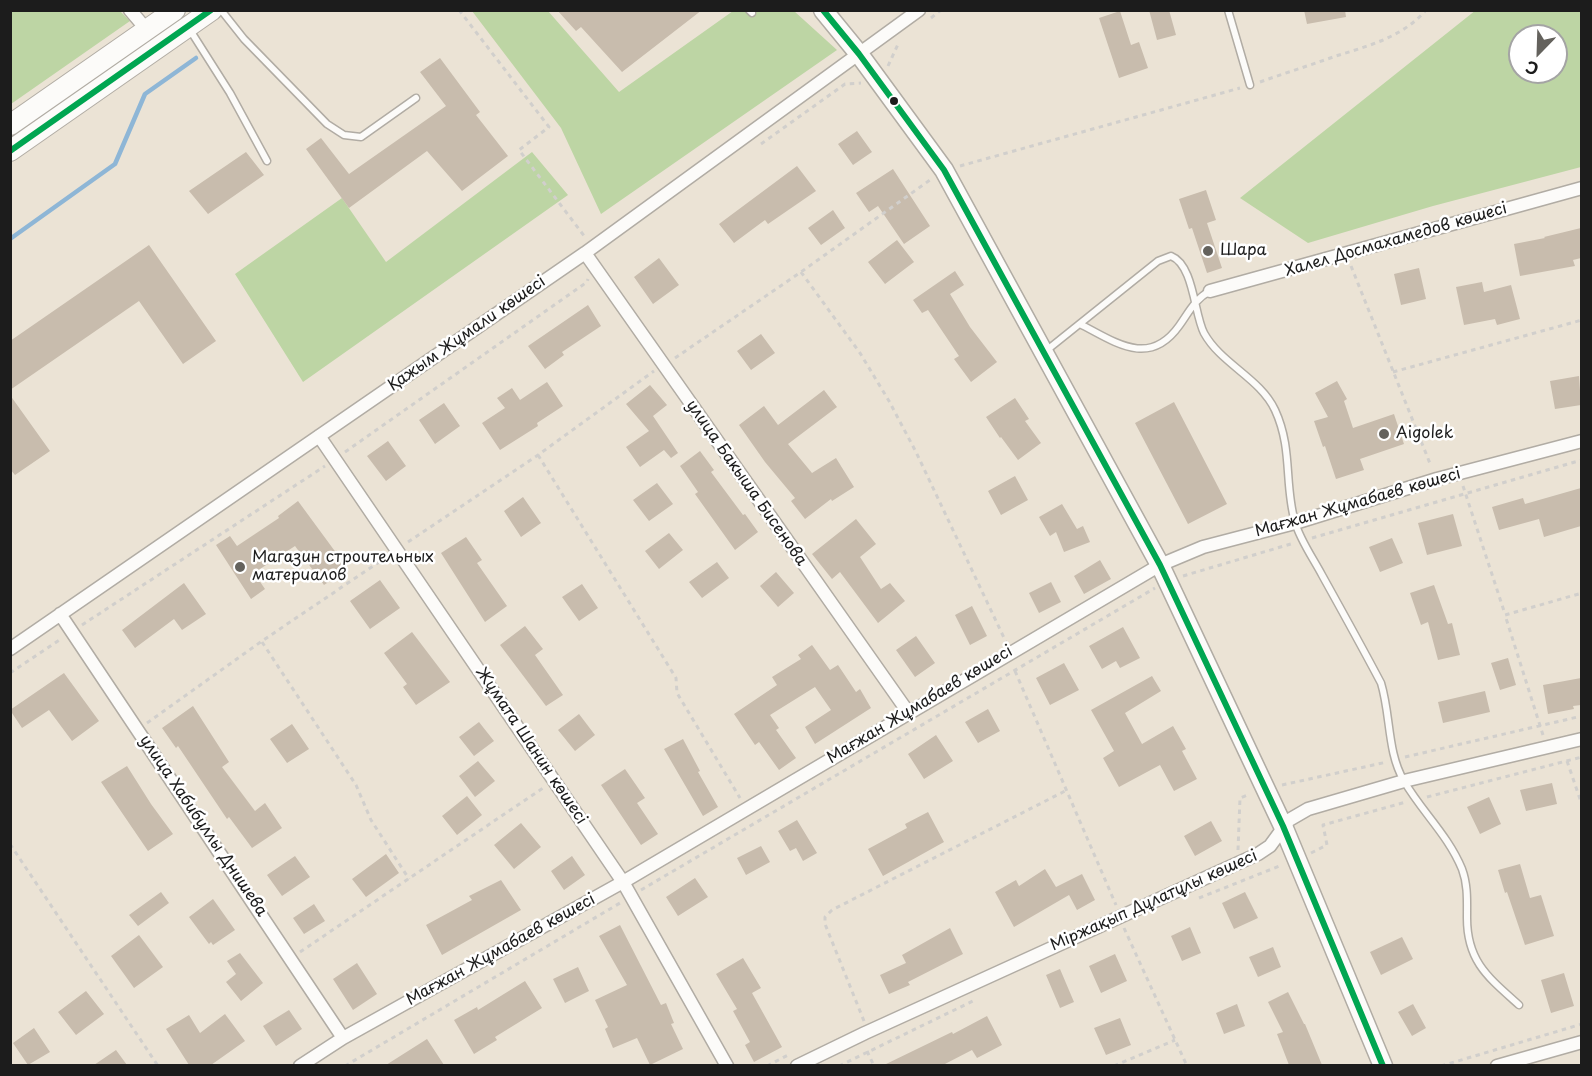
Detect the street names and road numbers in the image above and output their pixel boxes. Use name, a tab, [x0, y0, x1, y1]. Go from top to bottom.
street label: Халел Досмахамедов көшесі	[1283, 199, 1509, 281]
street label: Қажым Жұмали көшесі	[384, 272, 550, 396]
street label: улица Бакыша Бисенова	[681, 396, 811, 570]
street label: Мағжан Жұмабаев көшесі	[1253, 464, 1463, 542]
street label: Мағжан Жұмабаев көшесі	[824, 642, 1016, 768]
street label: Жұмата Шанин көшесі	[471, 664, 591, 828]
street label: улица Хабибуллы Днишева	[135, 732, 271, 920]
street label: Міржақып Дұлатұлы көшесі	[1047, 847, 1261, 955]
street label: Мағжан Жұмабаев көшесі	[403, 890, 599, 1010]

